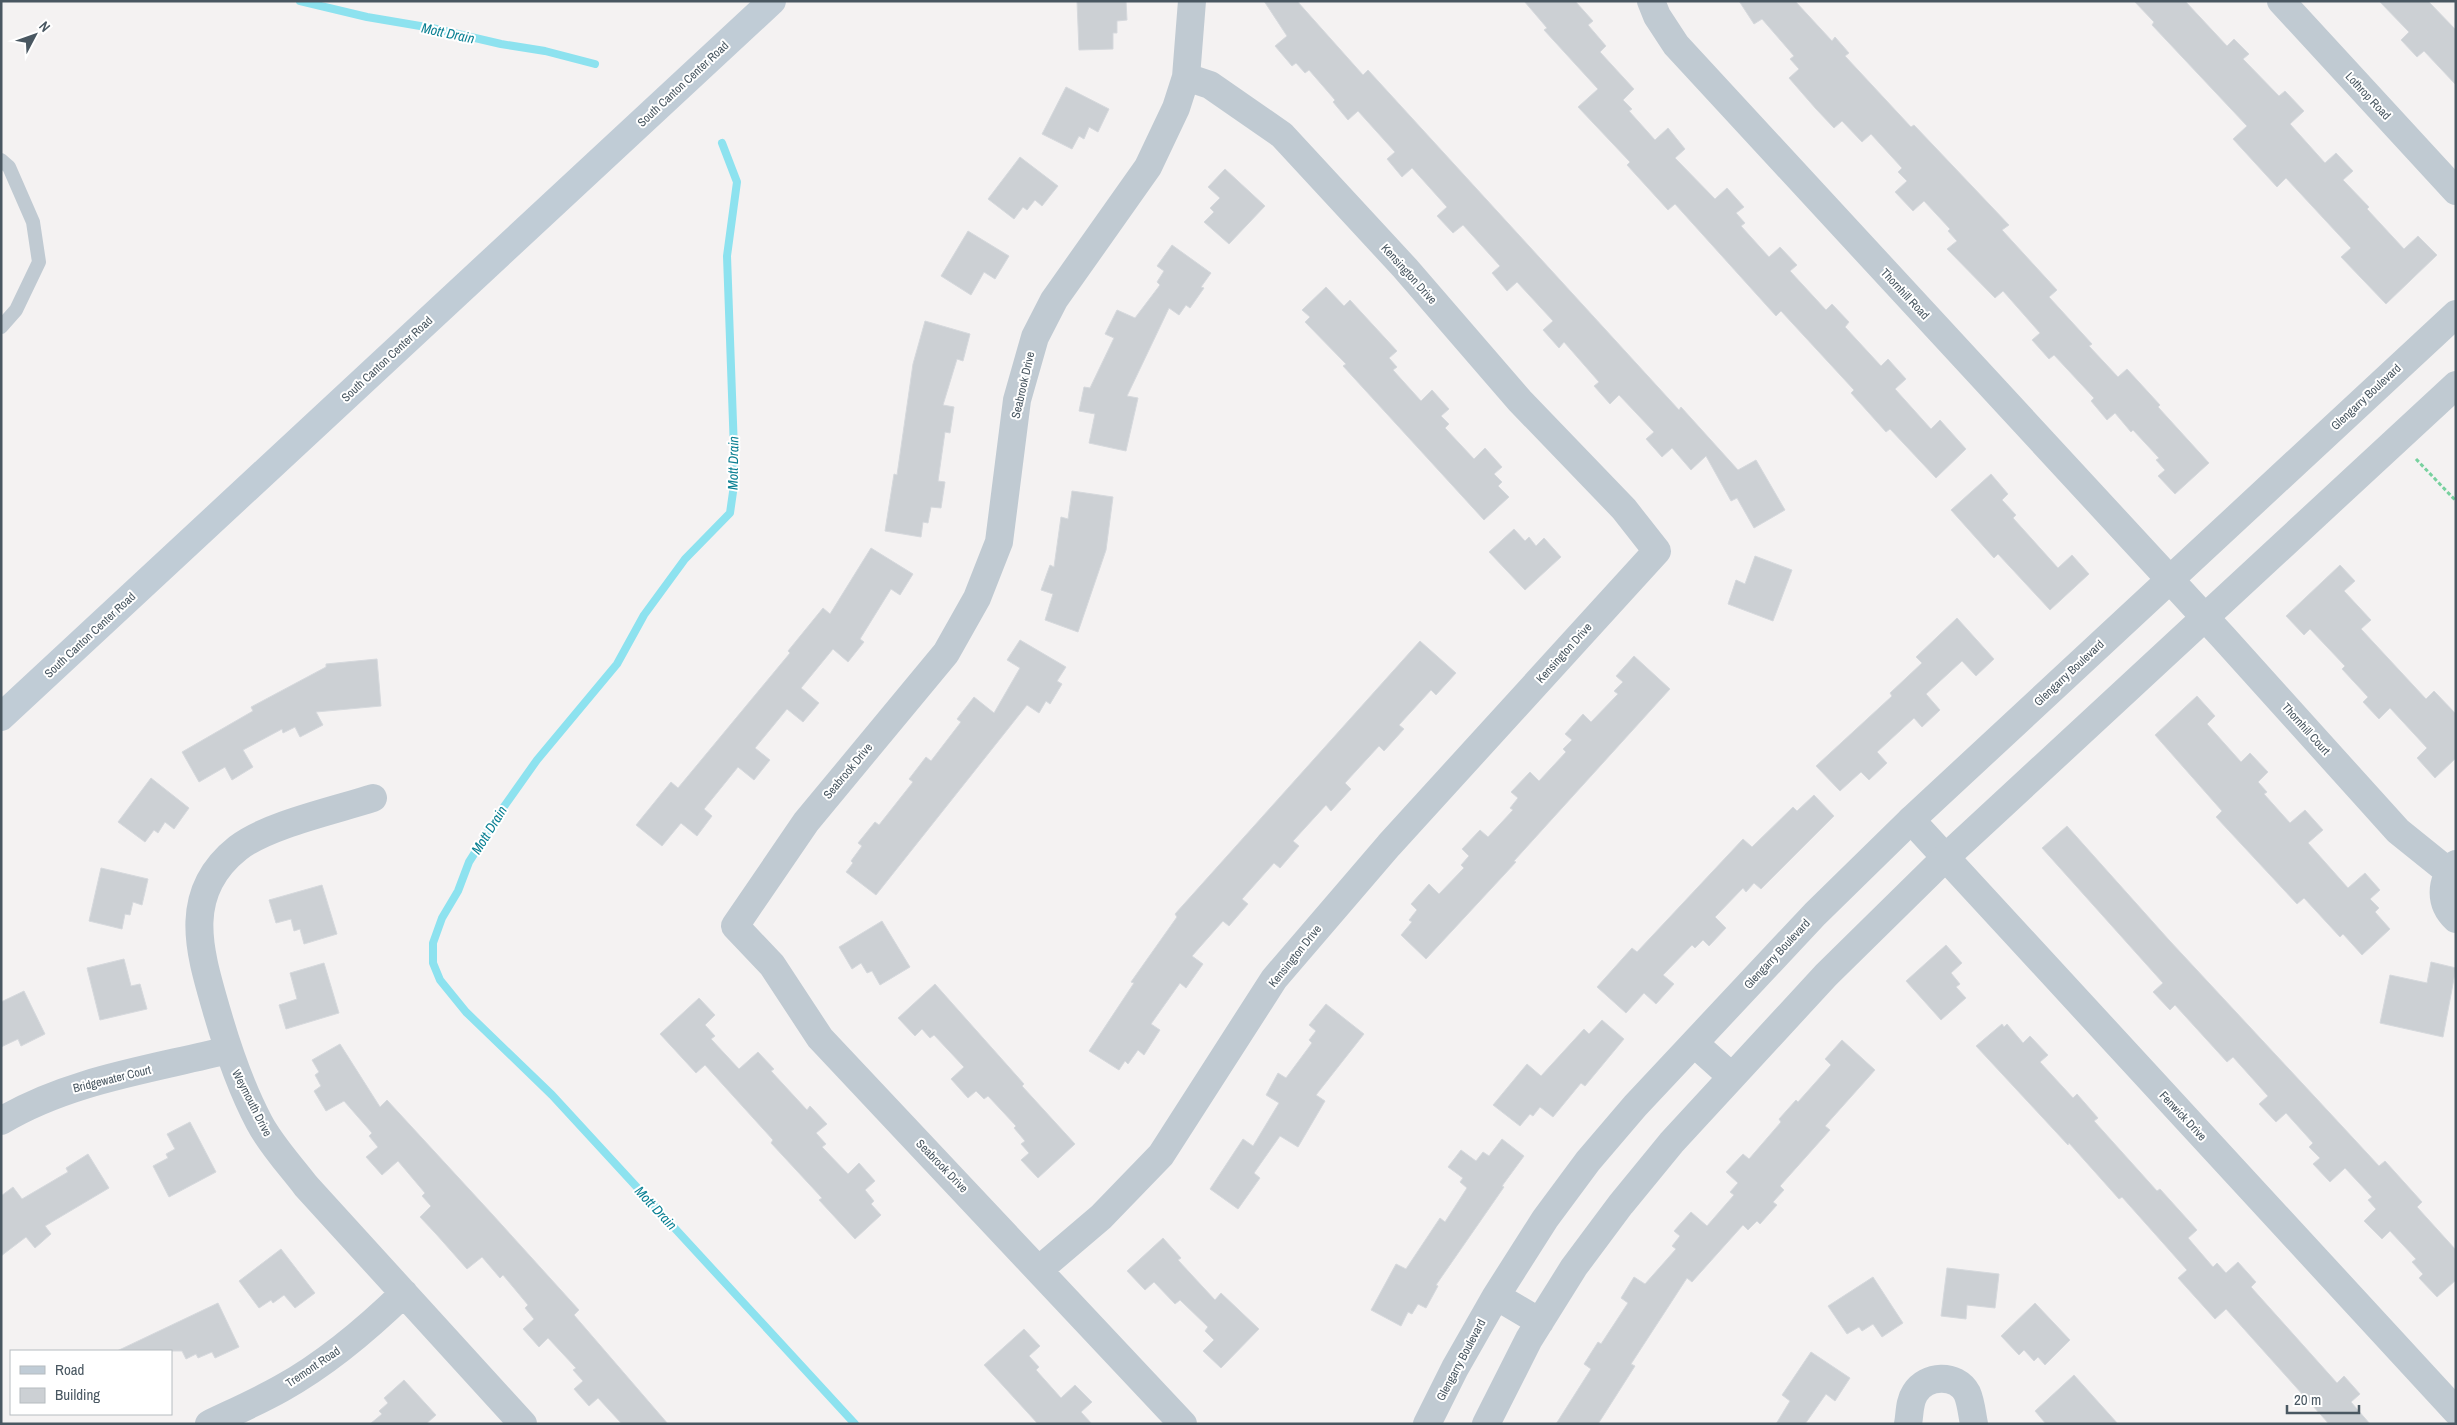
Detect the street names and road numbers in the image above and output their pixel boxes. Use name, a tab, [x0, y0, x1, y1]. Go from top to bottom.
street label: South Canton Center Road	[634, 38, 732, 130]
street label: Lothrop Road	[2342, 69, 2394, 123]
street label: Kensington Drive	[1378, 240, 1440, 308]
street label: Thornhill Road	[1877, 265, 1933, 323]
street label: South Canton Center Road	[338, 313, 436, 405]
street label: Seabrook Drive	[1008, 350, 1038, 420]
street label: Glengarry Boulevard	[2328, 360, 2404, 434]
street label: South Canton Center Road	[41, 589, 139, 681]
street label: Kensington Drive	[1533, 619, 1595, 687]
street label: Glengarry Boulevard	[2031, 636, 2107, 710]
street label: Thornhill Court	[2278, 699, 2334, 759]
street label: Seabrook Drive	[820, 740, 876, 802]
street label: Glengarry Boulevard	[1740, 916, 1814, 992]
street label: Kensington Drive	[1265, 921, 1325, 991]
street label: Bridgewater Court	[71, 1062, 153, 1096]
street label: Weymouth Drive	[228, 1067, 276, 1139]
street label: Fenwick Drive	[2156, 1088, 2210, 1144]
street label: Seabrook Drive	[912, 1136, 972, 1196]
street label: Glengarry Boulevard	[1433, 1316, 1489, 1404]
street label: Tremont Road	[283, 1343, 343, 1391]

